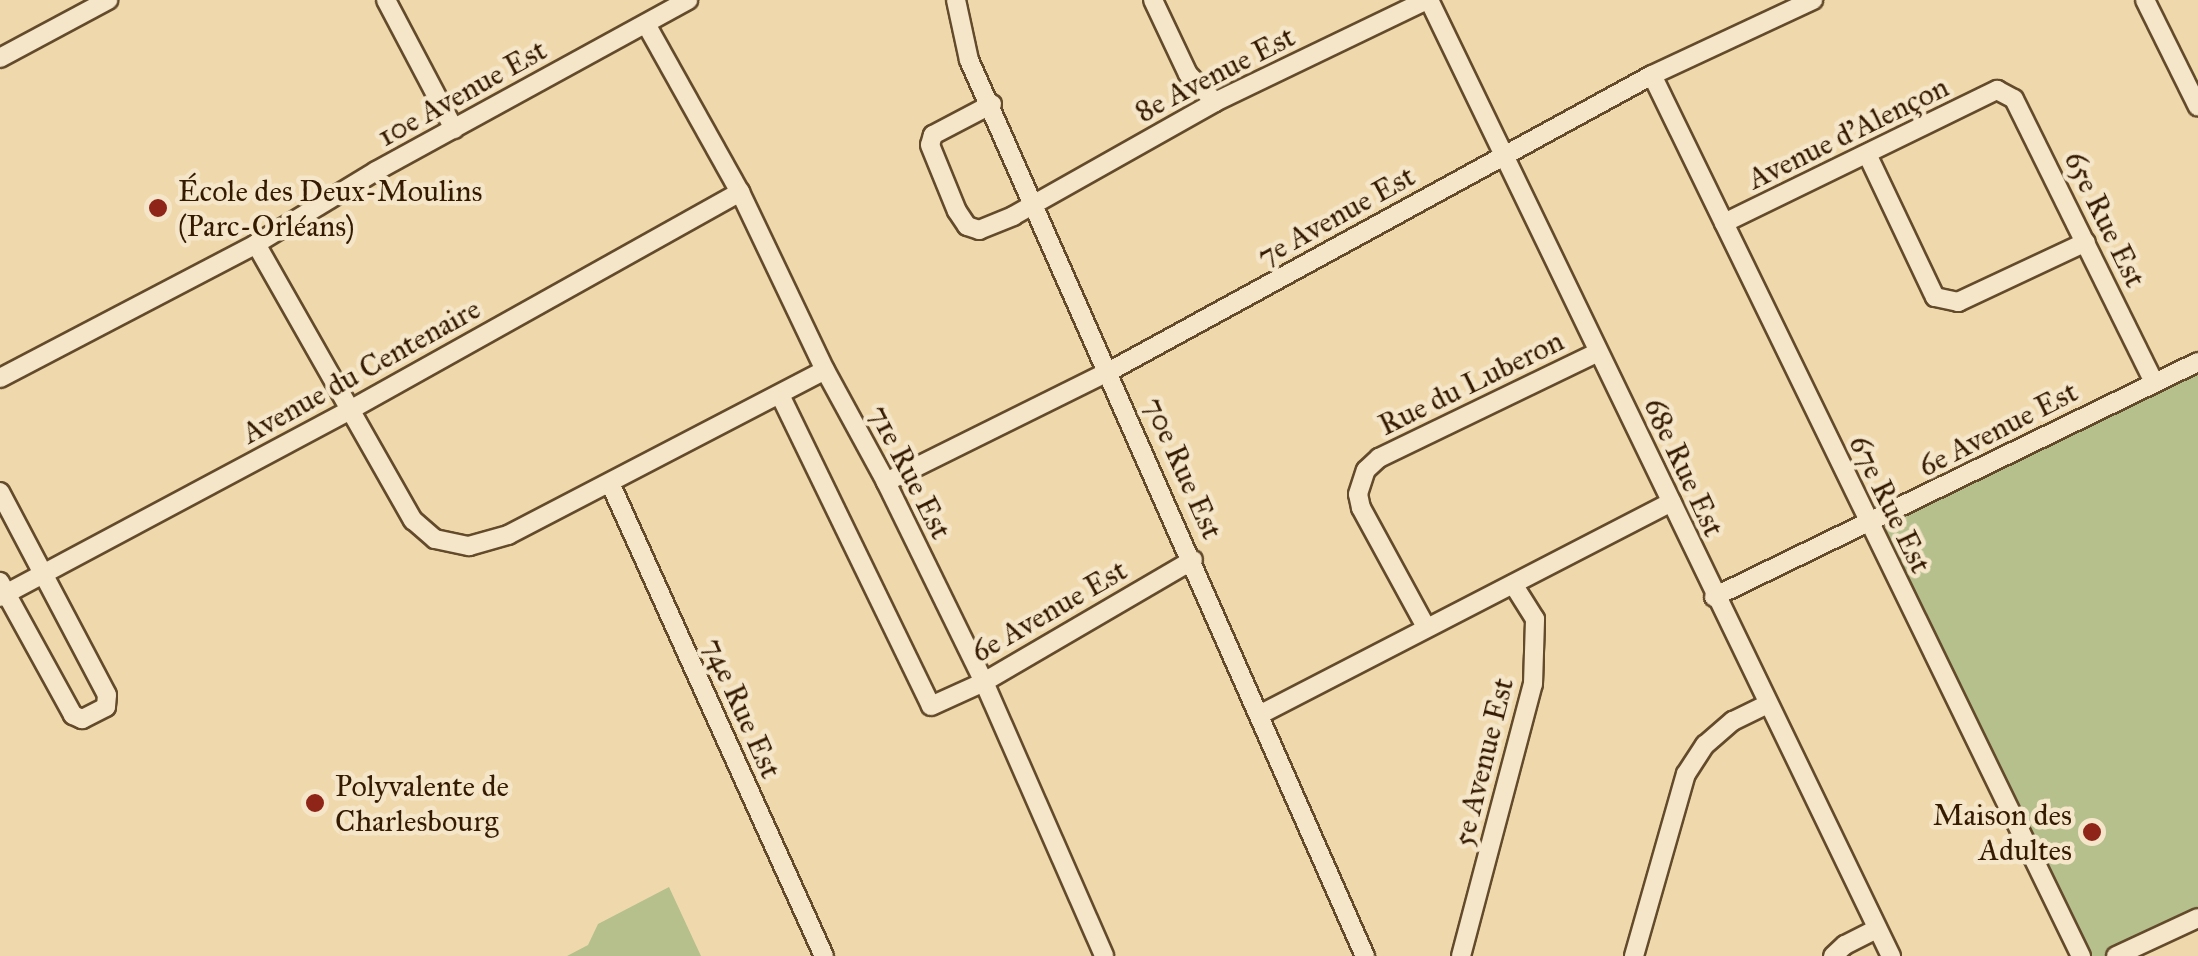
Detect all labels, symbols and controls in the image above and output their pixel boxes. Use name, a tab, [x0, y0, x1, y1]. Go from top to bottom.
street label: 8e Avenue Est	[1129, 18, 1301, 130]
street label: 10e Avenue Est	[371, 32, 553, 154]
street label: Avenue d'Alençon	[1742, 69, 1954, 197]
street label: 65e Rue Est	[2057, 145, 2153, 293]
street label: 7e Avenue Est	[1251, 158, 1421, 274]
place label: École des Deux-Moulins (Parc-Orléans)	[178, 173, 483, 244]
marker: École des Deux-Moulins (Parc-Orléans)	[147, 197, 169, 219]
street label: Avenue du Centenaire	[236, 291, 486, 451]
street label: Rue du Luberon	[1373, 323, 1569, 443]
street label: 6e Avenue Est	[1912, 373, 2084, 485]
street label: 70e Rue Est	[1136, 392, 1230, 544]
street label: 68e Rue Est	[1636, 392, 1732, 542]
street label: 71e Rue Est	[861, 399, 959, 545]
street label: 67e Rue Est	[1841, 429, 1939, 579]
street label: 6e Avenue Est	[965, 552, 1133, 670]
street label: 74e Rue Est	[695, 632, 789, 784]
street label: 5e Avenue Est	[1445, 674, 1521, 850]
place label: Polyvalente de Charlesbourg	[335, 768, 509, 838]
marker: Polyvalente de Charlesbourg	[304, 792, 326, 814]
place label: Maison des Adultes	[1933, 797, 2072, 868]
marker: Maison des Adultes	[2081, 821, 2103, 843]

